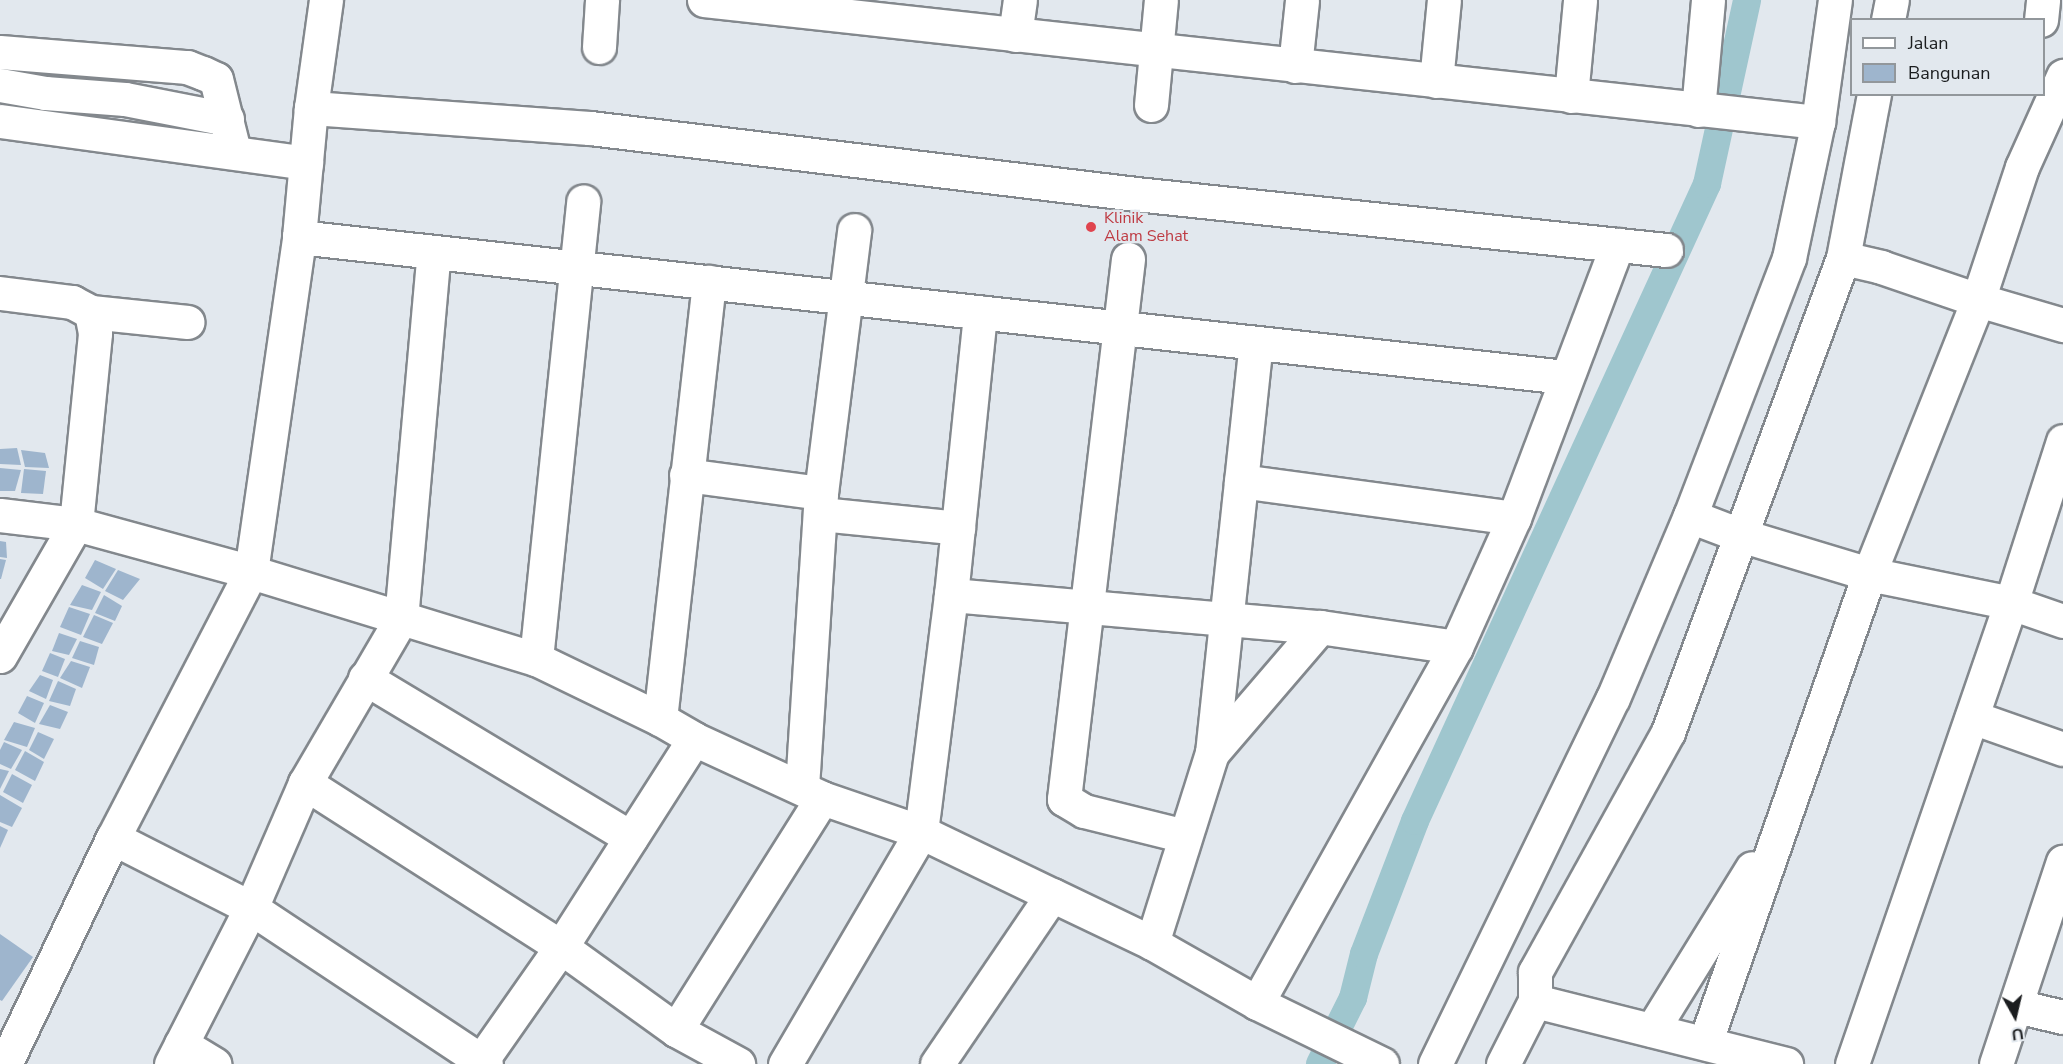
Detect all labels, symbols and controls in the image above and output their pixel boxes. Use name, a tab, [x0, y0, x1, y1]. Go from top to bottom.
legend	[1850, 18, 2045, 96]
text: Jalan	[1908, 31, 1948, 55]
text: Bangunan	[1908, 61, 1991, 85]
place label: Klinik Alam Sehat	[1104, 208, 1188, 246]
marker: Klinik Alam Sehat	[1082, 218, 1100, 236]
north arrow	[1985, 986, 2045, 1046]
text: U	[2010, 1022, 2025, 1046]

